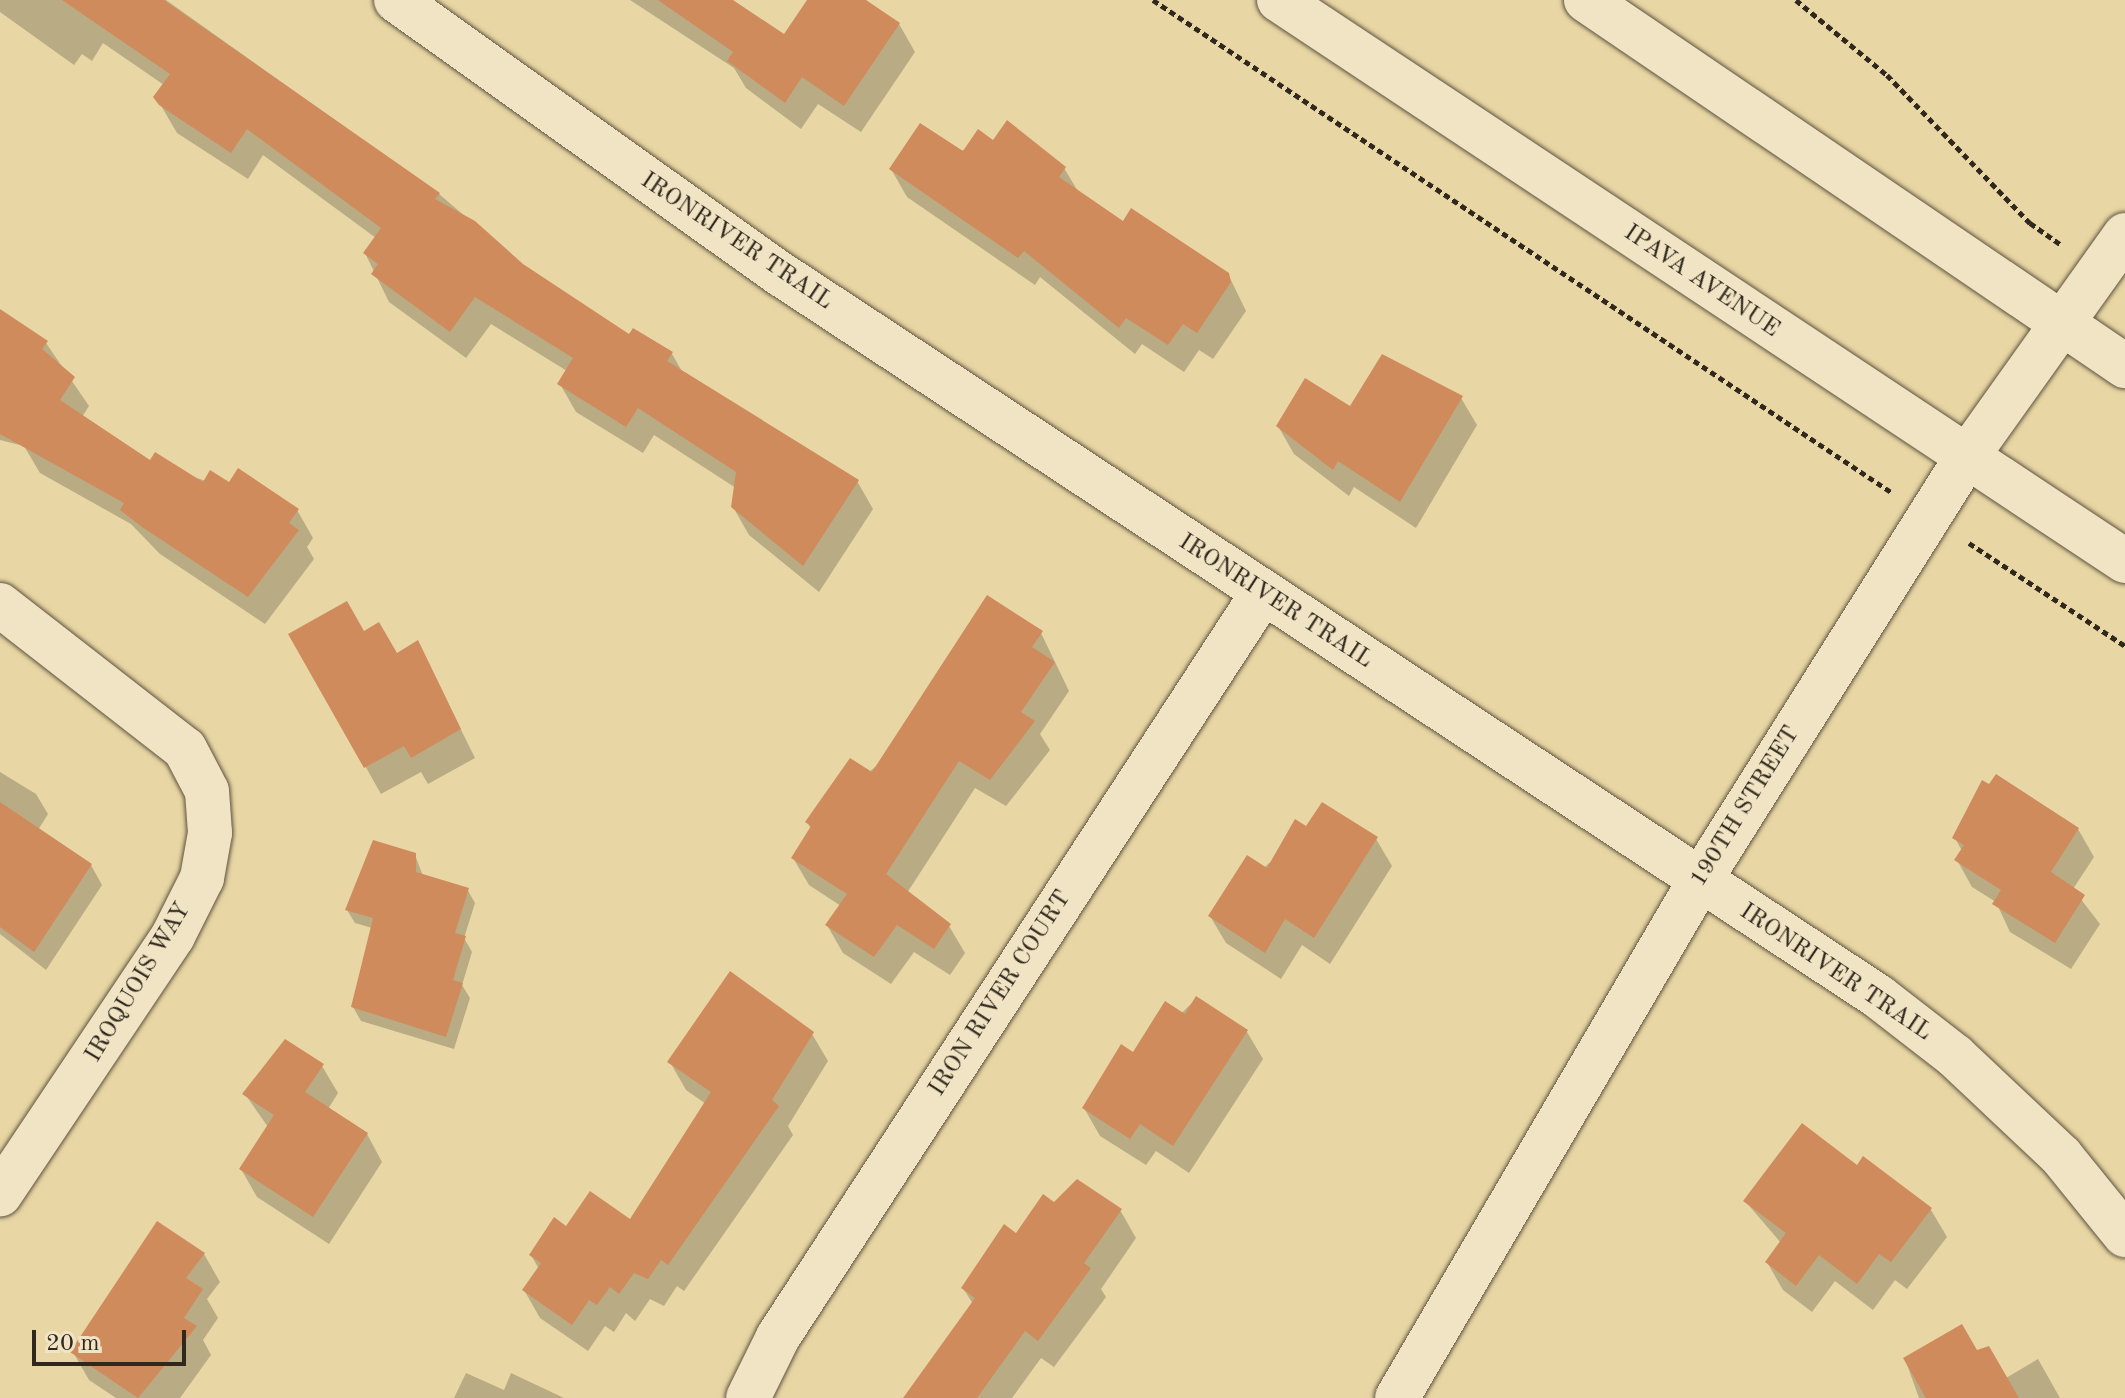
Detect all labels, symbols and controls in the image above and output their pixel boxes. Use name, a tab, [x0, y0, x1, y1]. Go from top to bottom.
street label: IRONRIVER TRAIL	[634, 167, 838, 317]
street label: IPAVA AVENUE	[1618, 219, 1784, 345]
street label: IRONRIVER TRAIL	[1172, 528, 1378, 676]
street label: 190TH STREET	[1685, 721, 1807, 893]
street label: IRON RIVER COURT	[924, 886, 1078, 1102]
street label: IROQUOIS WAY	[80, 898, 198, 1068]
street label: IRONRIVER TRAIL	[1733, 898, 1937, 1048]
scale bar	[36, 1314, 190, 1364]
text: 20 m	[46, 1332, 100, 1356]

